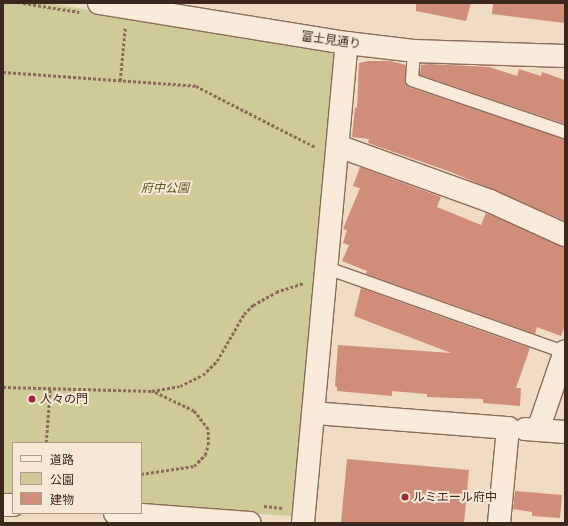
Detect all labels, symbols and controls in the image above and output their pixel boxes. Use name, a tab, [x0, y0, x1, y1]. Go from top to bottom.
street label: 富士見通り	[300, 29, 362, 51]
park label: 府中公園	[141, 181, 189, 195]
place label: 人々の門	[40, 392, 88, 406]
marker: 人々の門	[27, 394, 37, 404]
legend	[12, 442, 142, 514]
text: 道路	[50, 452, 74, 467]
text: 公園	[50, 472, 74, 487]
place label: ルミエール府中	[413, 490, 497, 504]
text: 建物	[50, 492, 74, 507]
marker: ルミエール府中	[400, 492, 410, 502]

